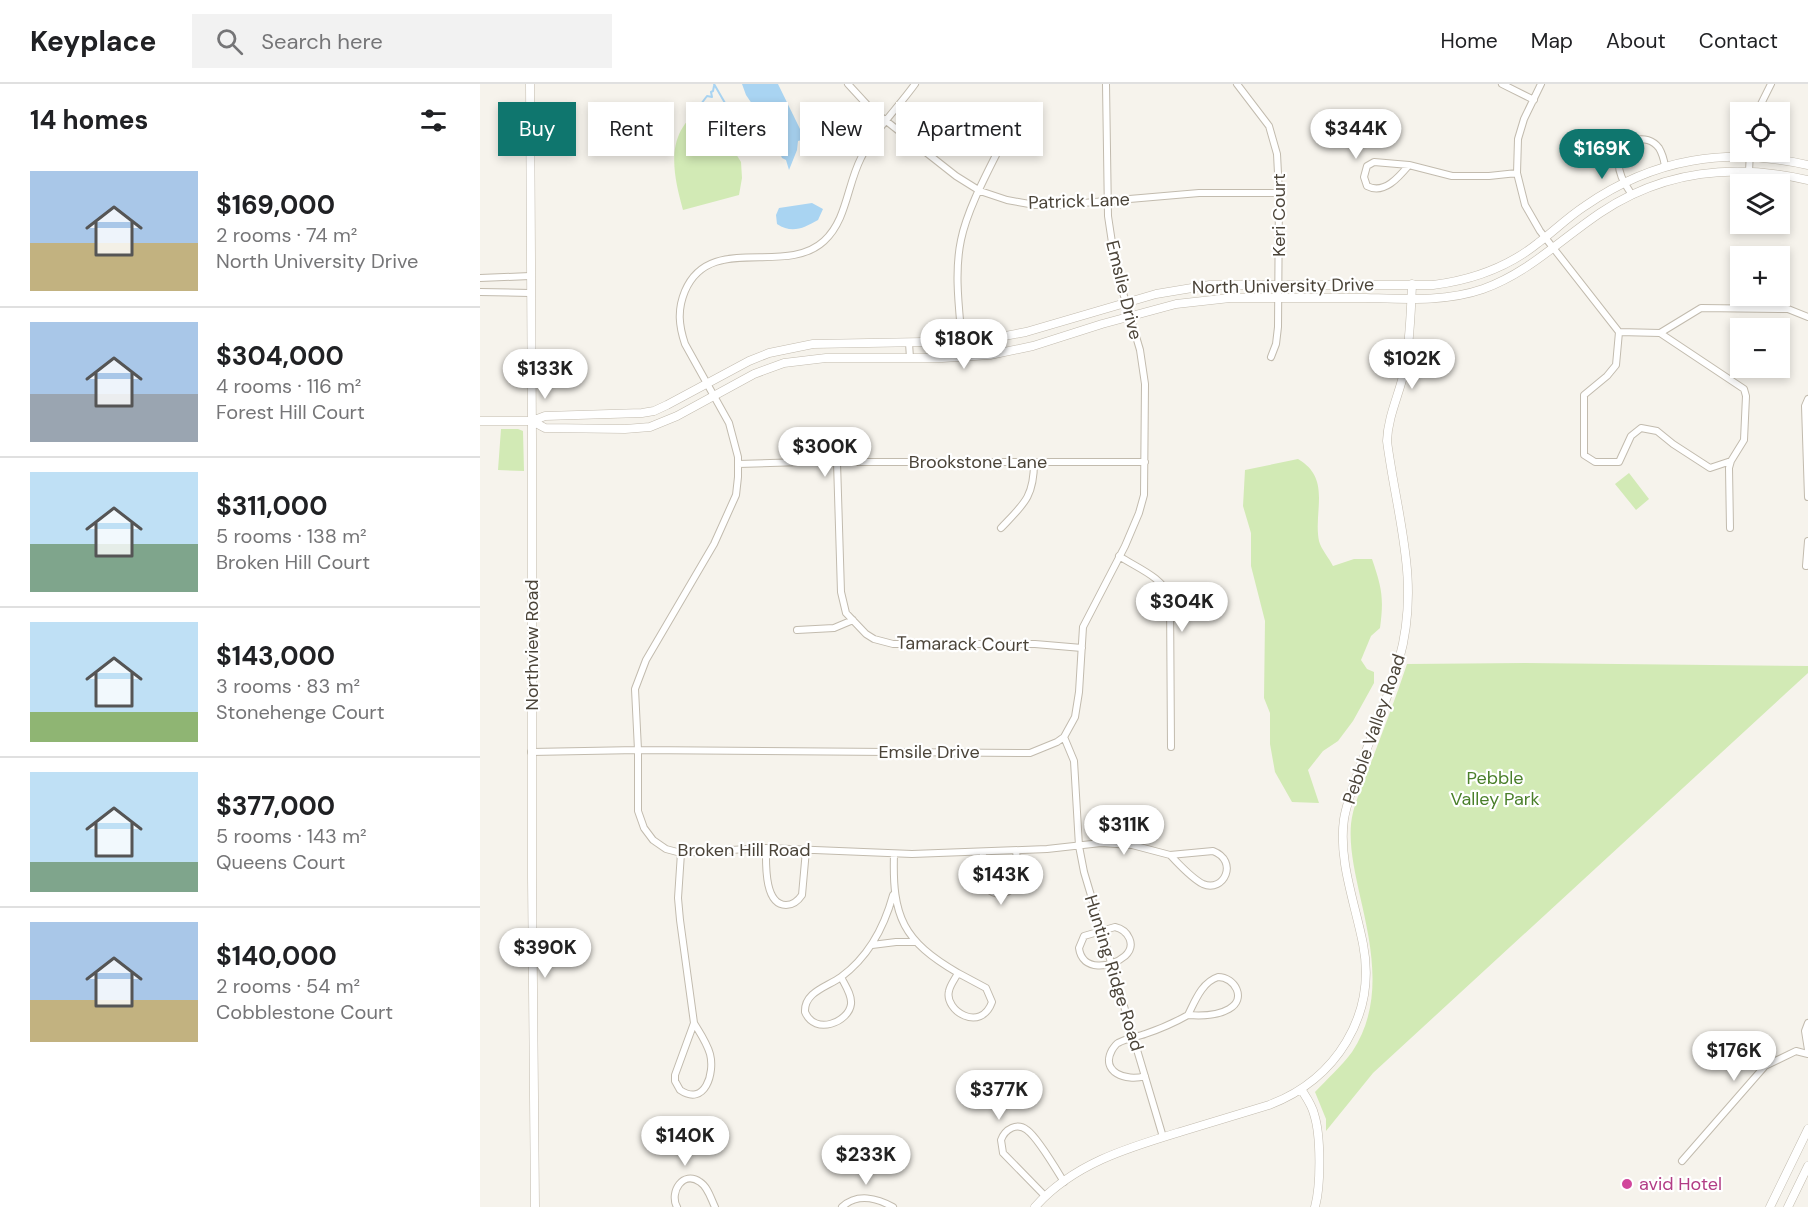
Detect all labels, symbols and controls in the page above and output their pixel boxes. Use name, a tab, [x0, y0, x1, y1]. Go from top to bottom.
search box	[192, 14, 612, 68]
text: Keyplace	[30, 23, 156, 60]
icon: search	[213, 25, 246, 58]
text: Search here	[261, 27, 383, 56]
text: Home	[1440, 27, 1498, 55]
text: Map	[1531, 27, 1573, 55]
text: About	[1606, 27, 1666, 55]
text: Contact	[1699, 27, 1778, 55]
chip: Buy	[498, 102, 576, 156]
chip: Rent	[588, 102, 674, 156]
chip: Filters	[686, 102, 788, 156]
chip: New	[800, 102, 884, 156]
chip: Apartment	[896, 102, 1043, 156]
map controls	[1730, 102, 1790, 378]
button: locate	[1730, 102, 1790, 162]
text: 14 homes	[30, 103, 148, 137]
icon: filters	[417, 104, 450, 137]
pin: $344K	[1314, 109, 1398, 160]
text: $344K	[1324, 115, 1388, 141]
pin: $169K	[1560, 129, 1644, 180]
text: $169K	[1573, 135, 1631, 161]
street label: Keri Court	[1267, 173, 1291, 257]
button: layers	[1730, 174, 1790, 234]
street label: Patrick Lane	[1028, 187, 1130, 215]
text: $169,000	[216, 188, 335, 222]
icon: home	[78, 195, 150, 267]
text: 2 rooms · 74 m²	[216, 222, 357, 248]
street label: Emslie Drive	[1100, 238, 1148, 342]
button: +	[1730, 246, 1790, 306]
text: North University Drive	[216, 248, 418, 274]
street label: North University Drive	[1192, 272, 1374, 300]
button: −	[1730, 318, 1790, 378]
pin: $180K	[922, 319, 1006, 370]
text: $180K	[934, 325, 994, 351]
text: $304,000	[216, 339, 344, 373]
pin: $102K	[1370, 339, 1454, 390]
text: $102K	[1383, 345, 1441, 371]
icon: home	[78, 346, 150, 418]
pin: $133K	[503, 349, 587, 400]
text: $133K	[517, 355, 573, 381]
text: 4 rooms · 116 m²	[216, 373, 361, 399]
text: Forest Hill Court	[216, 399, 365, 425]
pin: $300K	[783, 427, 867, 478]
text: $300K	[792, 433, 858, 459]
street label: Brookstone Lane	[909, 450, 1047, 474]
text: $311,000	[216, 489, 327, 523]
icon: home	[78, 496, 150, 568]
text: 5 rooms · 138 m²	[216, 523, 367, 549]
text: Broken Hill Court	[216, 549, 370, 575]
street label: Northview Road	[520, 579, 544, 711]
pin: $304K	[1140, 582, 1224, 633]
text: $304K	[1150, 588, 1214, 614]
street label: Tamarack Court	[896, 631, 1030, 657]
text: $143,000	[216, 639, 335, 673]
icon: home	[78, 646, 150, 718]
street label: Pebble Valley Road	[1337, 651, 1411, 807]
text: 3 rooms · 83 m²	[216, 673, 360, 699]
text: Stonehenge Court	[216, 699, 385, 725]
street label: Emsile Drive	[878, 740, 980, 764]
park label: Pebble Valley Park	[1450, 766, 1540, 811]
text: $377,000	[216, 789, 335, 823]
icon: home	[78, 796, 150, 868]
pin: $311K	[1082, 805, 1166, 856]
text: $311K	[1098, 811, 1150, 837]
text: 5 rooms · 143 m²	[216, 823, 367, 849]
street label: Broken Hill Road	[678, 838, 810, 862]
text: Queens Court	[216, 849, 345, 875]
pin: $143K	[959, 855, 1043, 906]
text: $143K	[972, 861, 1030, 887]
street label: Hunting Ridge Road	[1079, 892, 1149, 1054]
pin: $390K	[503, 928, 587, 979]
text: $390K	[513, 934, 577, 960]
text: $140,000	[216, 939, 337, 973]
icon: home	[78, 946, 150, 1018]
text: 2 rooms · 54 m²	[216, 973, 360, 999]
text: Cobblestone Court	[216, 999, 393, 1025]
pin: $176K	[1692, 1031, 1776, 1082]
text: $176K	[1706, 1037, 1762, 1063]
pin: $377K	[957, 1070, 1041, 1121]
text: $377K	[970, 1076, 1028, 1102]
pin: $140K	[643, 1116, 727, 1167]
text: $140K	[655, 1122, 715, 1148]
pin: $233K	[824, 1135, 908, 1186]
text: $233K	[836, 1141, 896, 1167]
place label: avid Hotel	[1639, 1172, 1722, 1196]
marker: avid Hotel	[1620, 1177, 1634, 1191]

